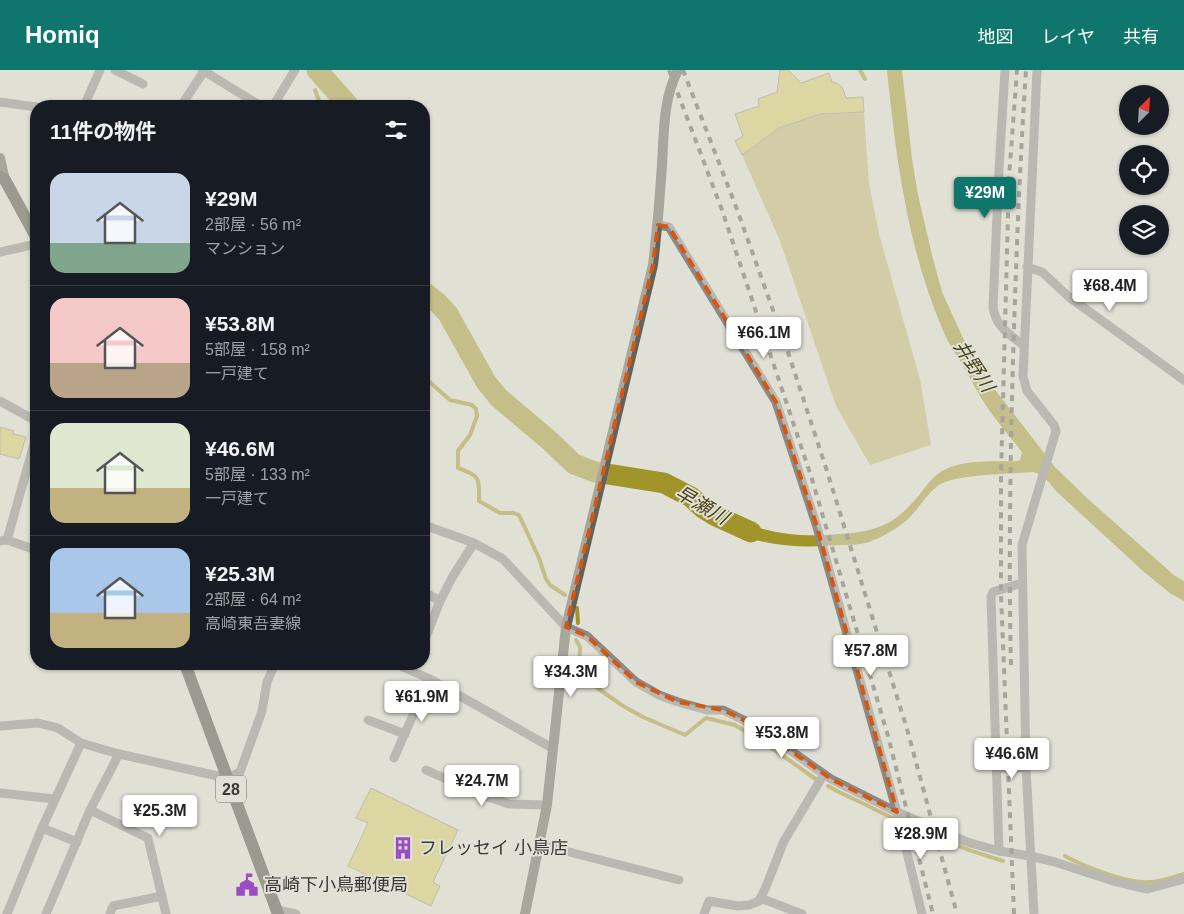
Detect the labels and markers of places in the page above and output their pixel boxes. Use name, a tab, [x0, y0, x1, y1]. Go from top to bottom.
pin: ¥29M	[955, 176, 1015, 219]
pin: ¥68.4M	[1069, 270, 1151, 312]
pin: ¥66.1M	[723, 316, 805, 359]
pin: ¥57.8M	[830, 634, 912, 677]
pin: ¥34.3M	[530, 656, 612, 698]
pin: ¥61.9M	[381, 680, 463, 723]
pin: ¥53.8M	[741, 716, 823, 759]
pin: ¥46.6M	[971, 738, 1053, 780]
pin: ¥24.7M	[441, 764, 523, 807]
pin: ¥25.3M	[119, 794, 201, 837]
pin: ¥28.9M	[880, 818, 962, 860]
building icon: フレッセイ 小鳥店	[390, 835, 416, 861]
place label: フレッセイ 小鳥店	[419, 838, 568, 858]
public building icon: 高崎下小鳥郵便局	[234, 872, 260, 898]
place label: 高崎下小鳥郵便局	[264, 875, 408, 895]

